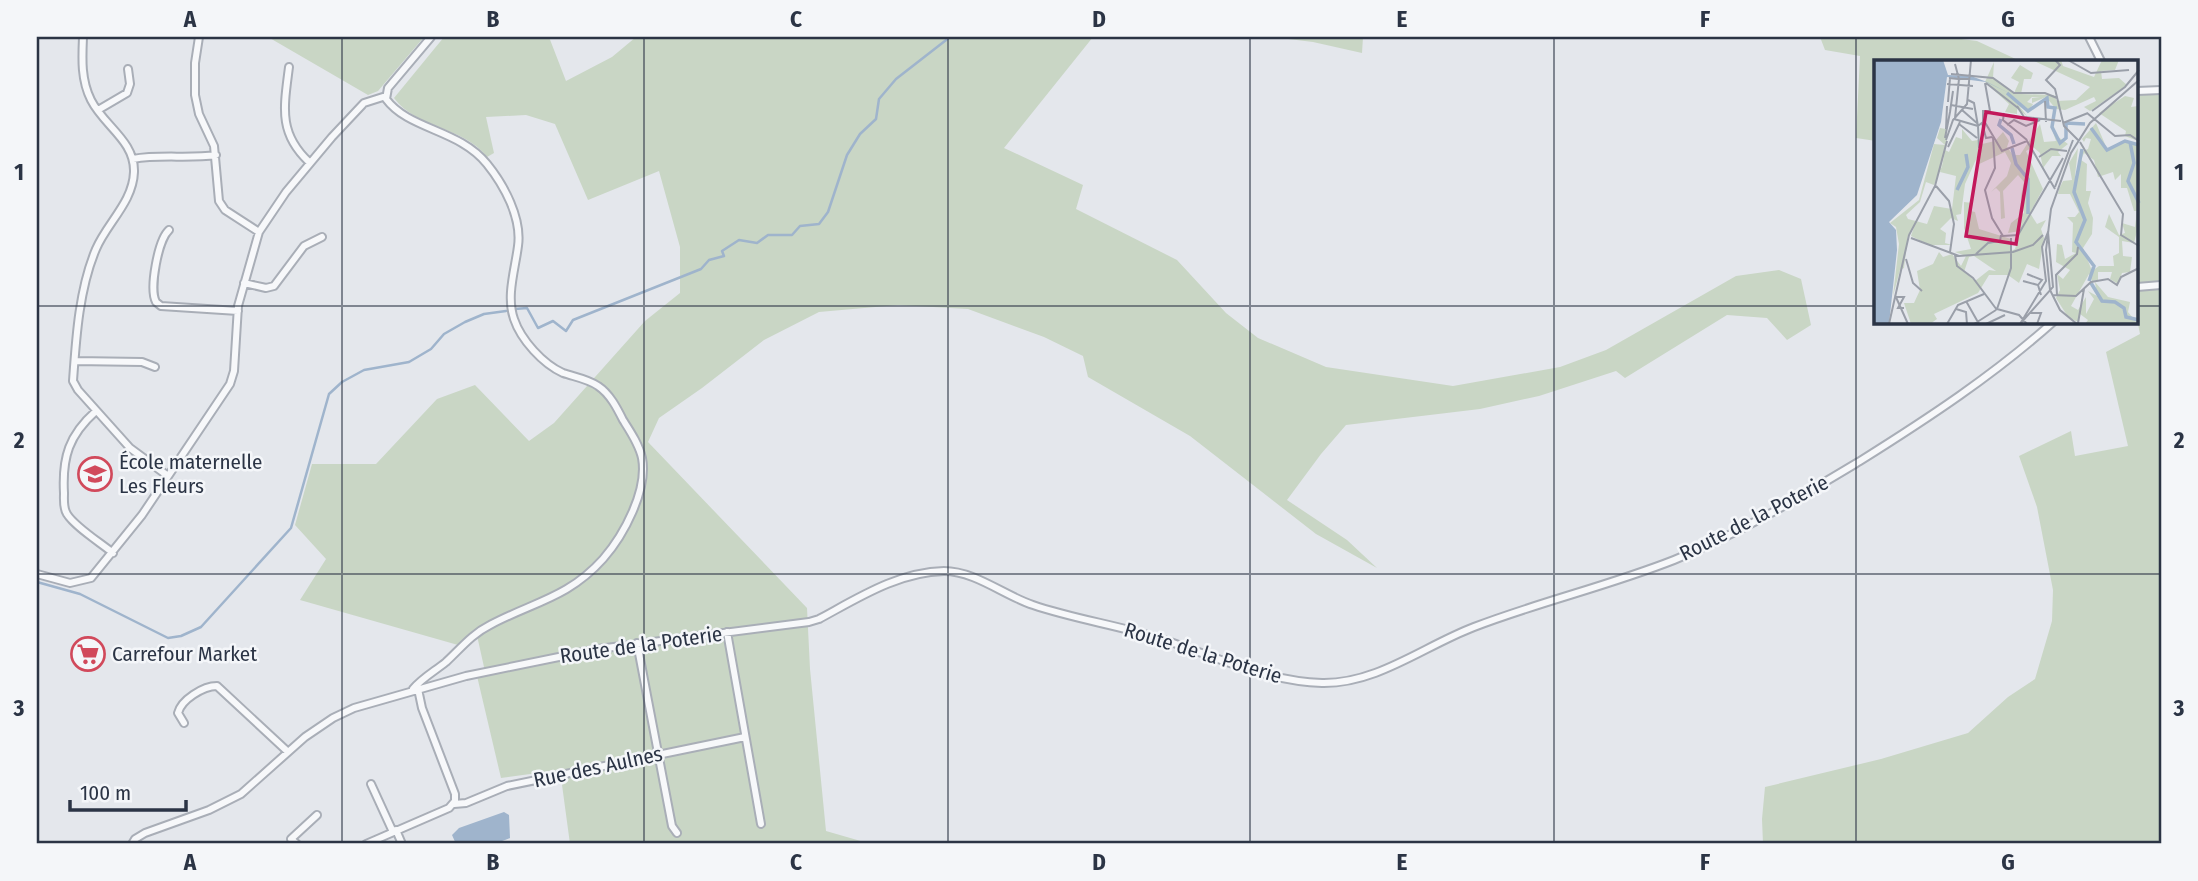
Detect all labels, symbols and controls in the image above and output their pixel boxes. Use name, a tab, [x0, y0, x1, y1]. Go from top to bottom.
text: A	[183, 5, 197, 33]
text: B	[487, 5, 500, 33]
text: C	[790, 5, 802, 33]
text: D	[1092, 5, 1106, 33]
text: E	[1397, 5, 1408, 33]
text: F	[1700, 5, 1710, 33]
text: G	[2001, 5, 2015, 33]
inset map	[1874, 60, 2138, 324]
text: 1	[14, 158, 24, 186]
text: 1	[2174, 158, 2184, 186]
text: 2	[13, 426, 25, 454]
text: 2	[2173, 426, 2185, 454]
place label: École maternelle Les Fleurs	[119, 449, 262, 499]
school or university icon: École maternelle Les Fleurs	[76, 455, 114, 493]
street label: Route de la Poterie	[1675, 469, 1833, 567]
street label: Route de la Poterie	[1121, 617, 1285, 689]
street label: Route de la Poterie	[558, 621, 724, 669]
supermarket icon: Carrefour Market	[69, 635, 107, 673]
place label: Carrefour Market	[112, 641, 257, 667]
text: 3	[13, 694, 25, 722]
text: 3	[2173, 694, 2185, 722]
street label: Rue des Aulnes	[531, 741, 665, 793]
scale bar	[70, 769, 186, 813]
text: 100 m	[80, 780, 131, 806]
text: A	[183, 848, 197, 876]
text: B	[487, 848, 500, 876]
text: C	[790, 848, 802, 876]
text: D	[1092, 848, 1106, 876]
text: E	[1397, 848, 1408, 876]
text: F	[1700, 848, 1710, 876]
text: G	[2001, 848, 2015, 876]

